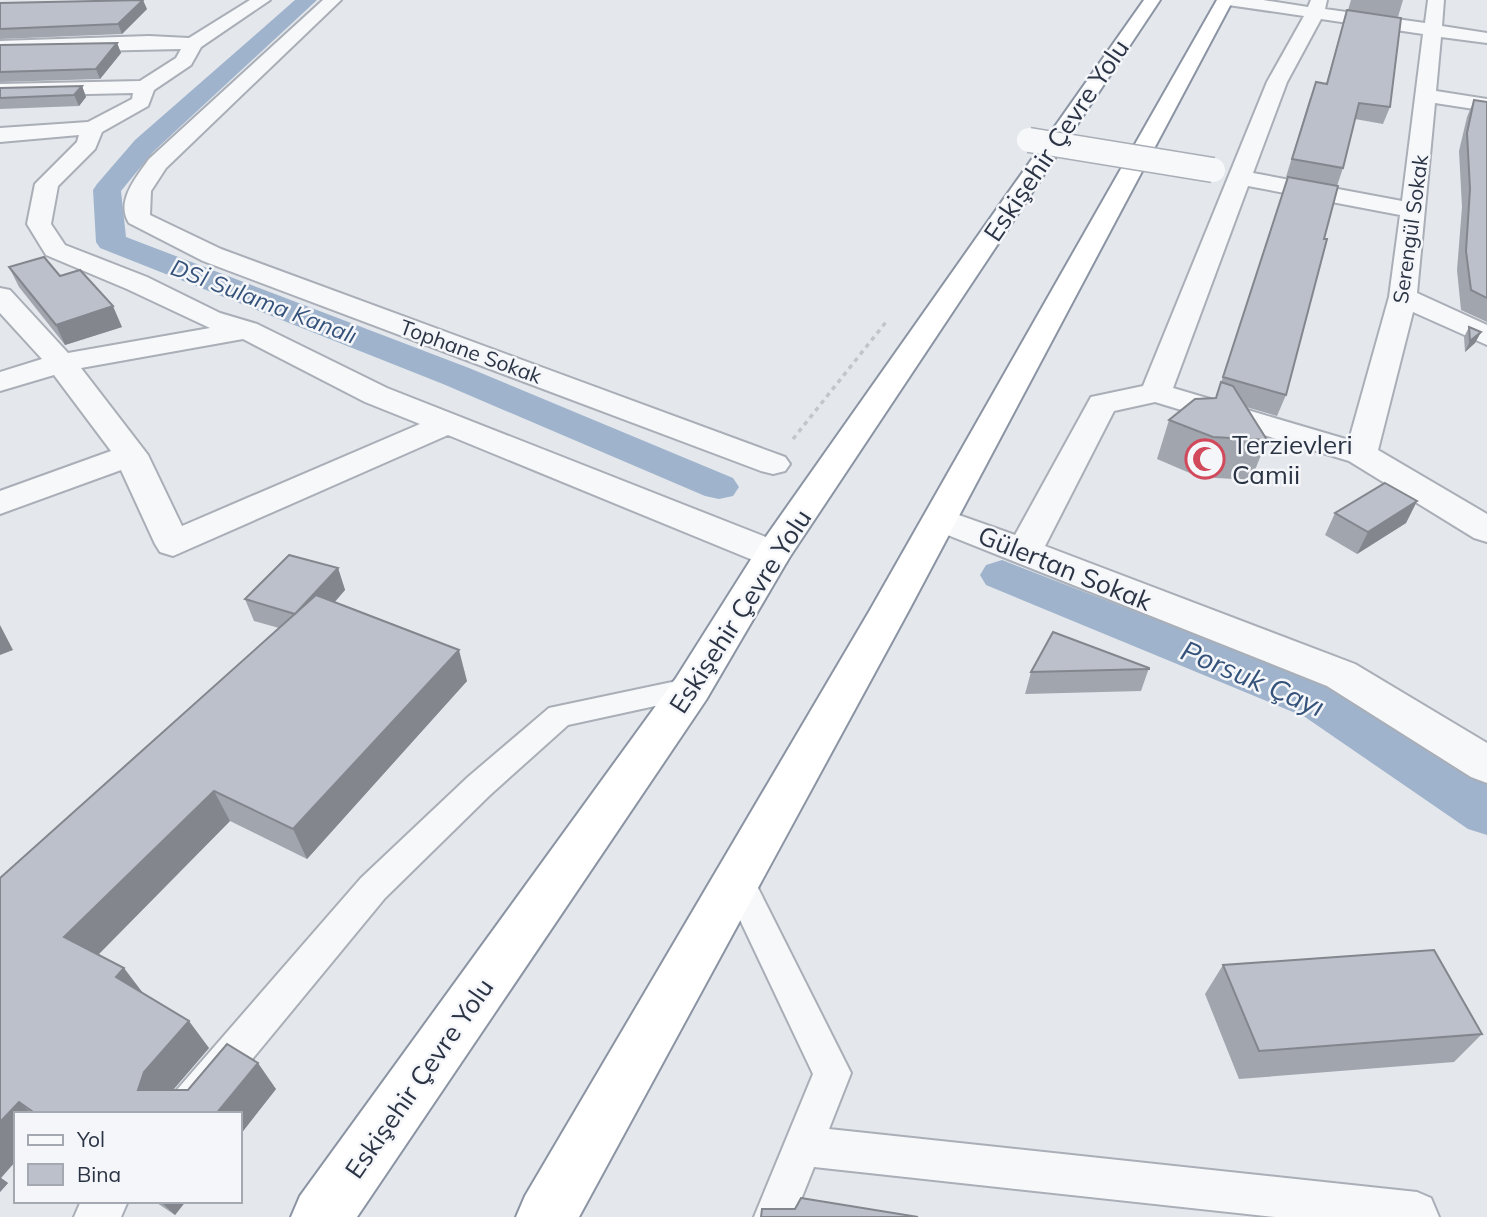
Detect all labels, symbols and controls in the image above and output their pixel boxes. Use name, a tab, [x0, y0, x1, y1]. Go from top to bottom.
street label: Eskişehir Çevre Yolu	[976, 33, 1136, 247]
street label: Serengül Sokak	[1387, 153, 1433, 305]
water label: DSİ Sulama Kanalı	[167, 252, 361, 350]
street label: Tophane Sokak	[397, 313, 546, 389]
place label: Terzievleri Camii	[1232, 428, 1353, 491]
mosque icon: Terzievleri Camii	[1184, 438, 1226, 480]
street label: Eskişehir Çevre Yolu	[662, 503, 818, 719]
street label: Gülertan Sokak	[973, 518, 1157, 618]
water label: Porsuk Çayı	[1176, 632, 1330, 724]
street label: Eskişehir Çevre Yolu	[338, 972, 500, 1184]
legend	[14, 1112, 242, 1203]
text: Yol	[76, 1126, 105, 1152]
text: Bina	[77, 1161, 121, 1187]

